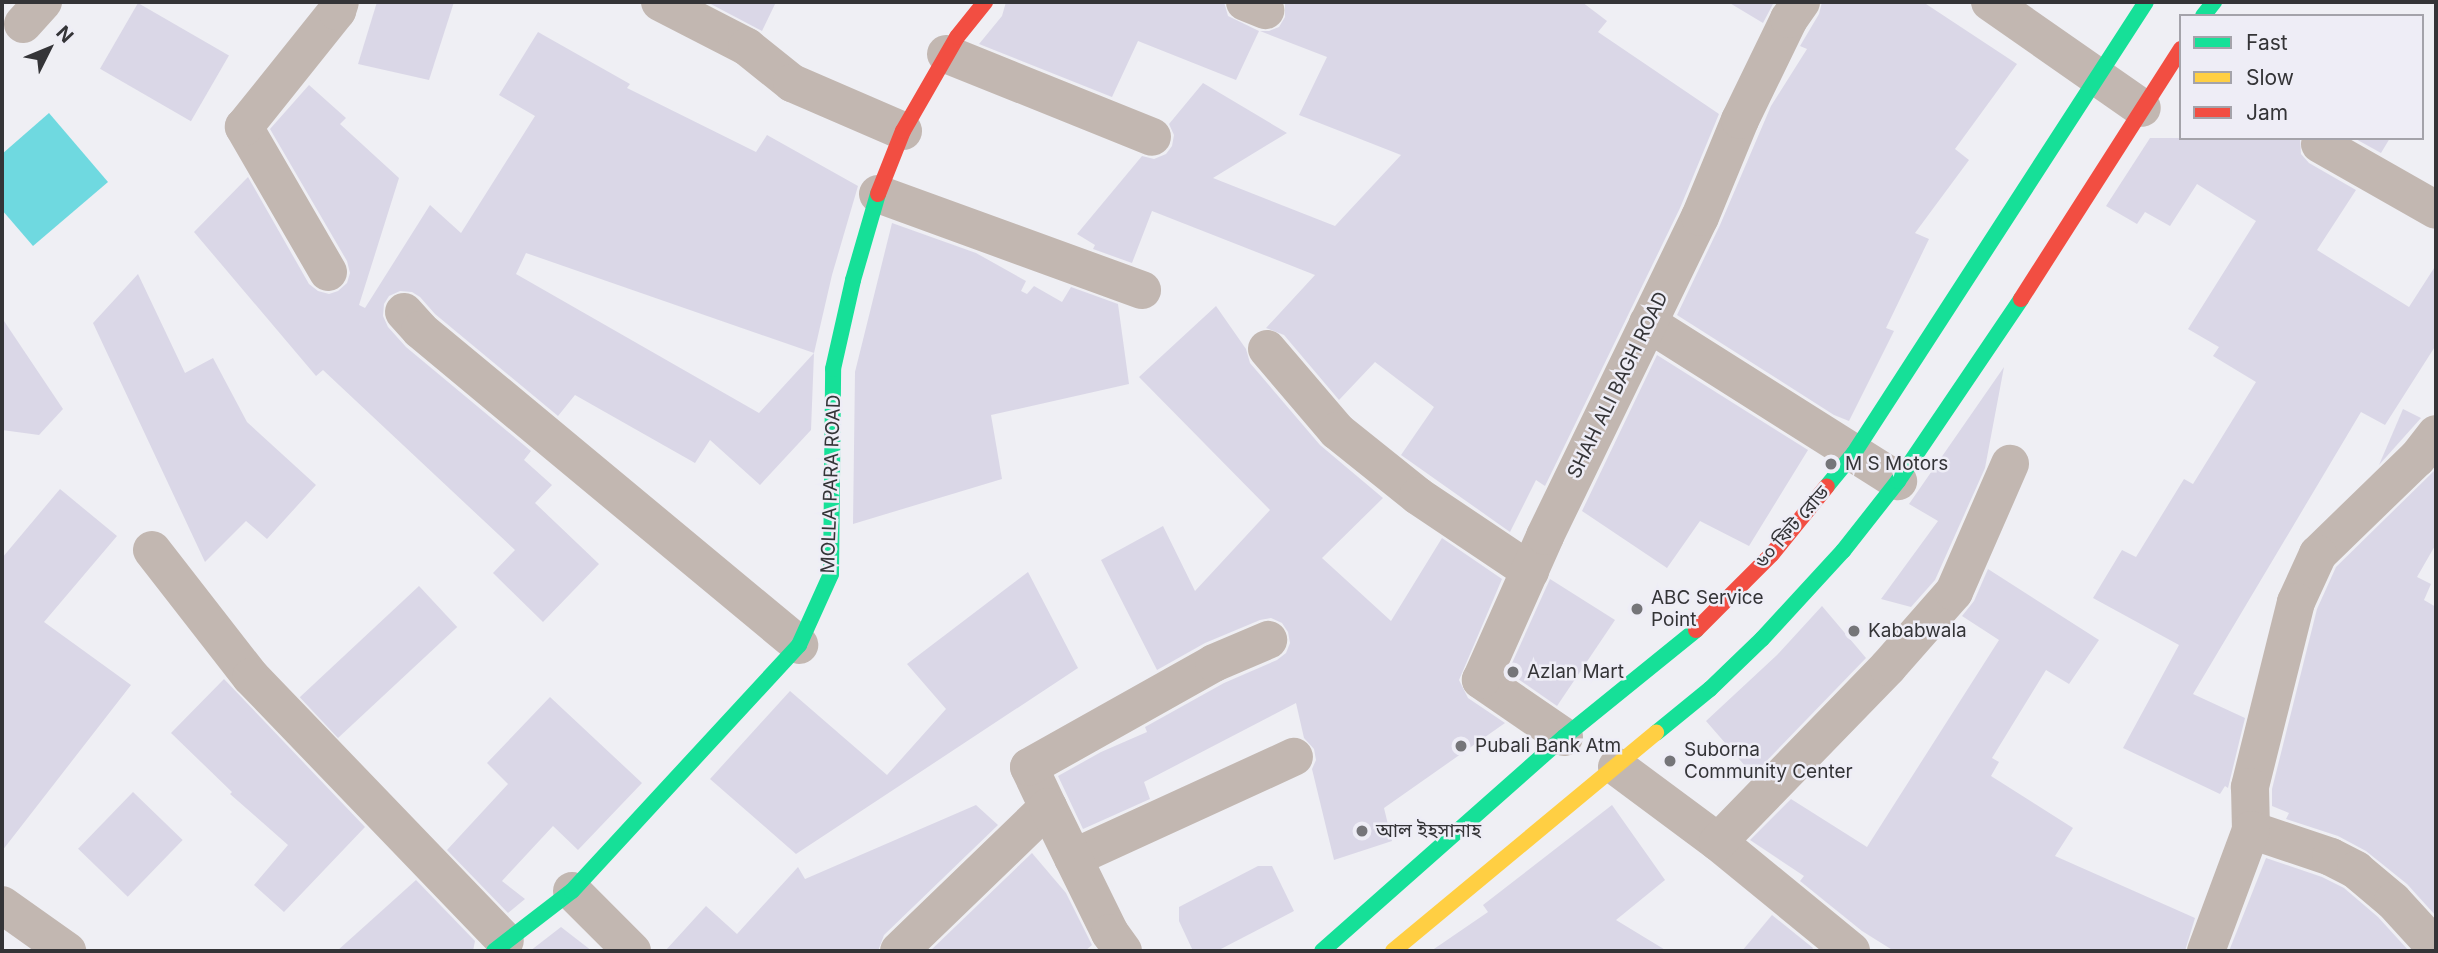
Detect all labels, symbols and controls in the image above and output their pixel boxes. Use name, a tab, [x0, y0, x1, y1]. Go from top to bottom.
north arrow	[14, 14, 84, 84]
legend	[2179, 14, 2424, 140]
text: N	[51, 21, 78, 47]
text: Fast	[2246, 30, 2288, 55]
text: Slow	[2246, 65, 2294, 90]
text: Jam	[2246, 100, 2288, 125]
street label: SHAH ALI BAGH ROAD	[1563, 288, 1673, 482]
street label: MOLLA PARA ROAD	[816, 394, 846, 574]
place label: M S Motors	[1845, 453, 1948, 475]
marker: M S Motors	[1823, 456, 1839, 472]
street label: ৬০ ফিট রোড	[1750, 481, 1834, 573]
place label: ABC Service Point	[1651, 587, 1764, 631]
marker: ABC Service Point	[1629, 601, 1645, 617]
place label: Kababwala	[1868, 620, 1967, 642]
marker: Kababwala	[1846, 623, 1862, 639]
place label: Azlan Mart	[1527, 661, 1624, 683]
marker: Azlan Mart	[1505, 664, 1521, 680]
place label: Pubali Bank Atm	[1475, 735, 1621, 757]
marker: Pubali Bank Atm	[1453, 738, 1469, 754]
place label: Suborna Community Center	[1684, 739, 1853, 783]
marker: Suborna Community Center	[1662, 753, 1678, 769]
place label: আল ইহসানাহ	[1376, 820, 1481, 842]
marker: আল ইহসানাহ	[1354, 823, 1370, 839]

